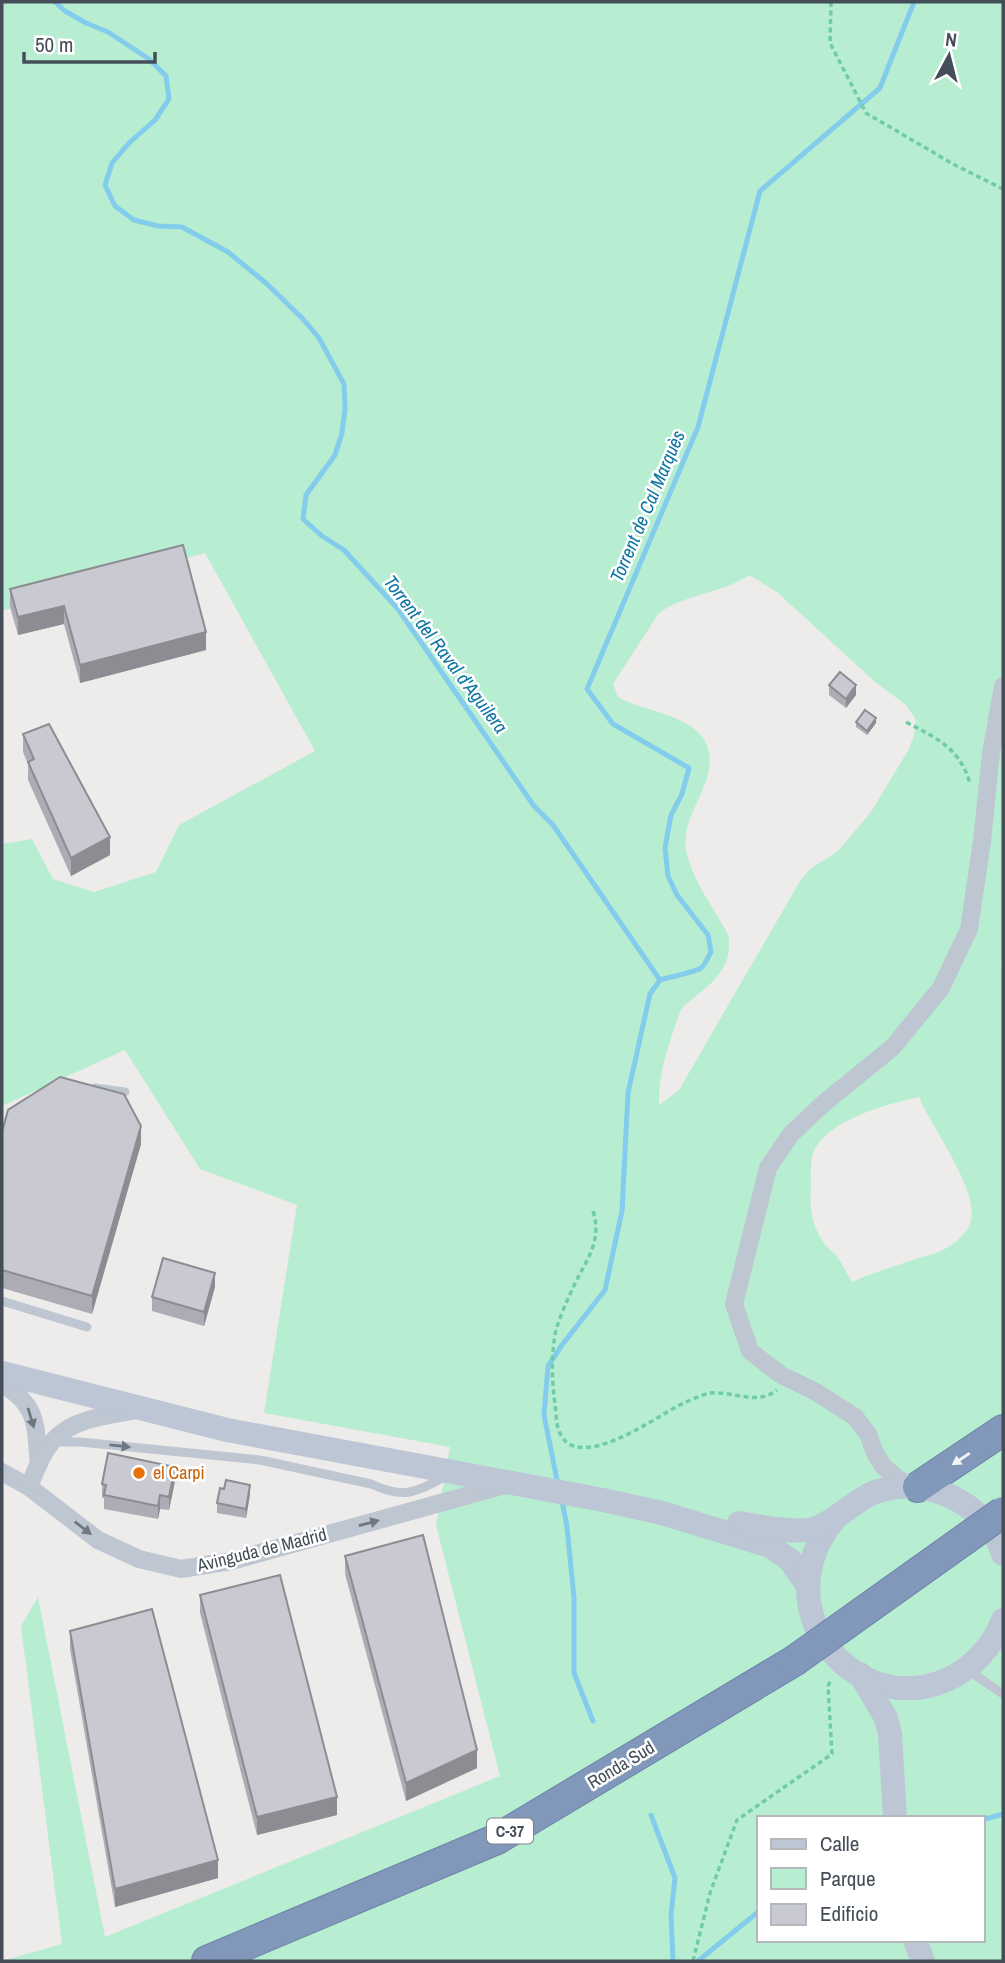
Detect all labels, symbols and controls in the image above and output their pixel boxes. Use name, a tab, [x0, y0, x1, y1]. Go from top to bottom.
scale bar	[24, 21, 156, 65]
north arrow	[914, 21, 984, 91]
text: N	[944, 26, 958, 53]
text: 50 m	[35, 30, 73, 59]
water label: Torrent de Cal Marquès	[603, 426, 691, 586]
water label: Torrent del Raval d'Aguilera	[378, 570, 514, 739]
one-way arrow	[27, 1407, 37, 1428]
one-way arrow	[109, 1441, 131, 1452]
one-way arrow	[951, 1452, 970, 1465]
place label: el Carpi	[153, 1460, 205, 1485]
marker: el Carpi	[131, 1465, 147, 1481]
one-way arrow	[358, 1517, 380, 1528]
one-way arrow	[74, 1521, 92, 1536]
street label: Avinguda de Madrid	[194, 1521, 329, 1578]
street label: Ronda Sud	[583, 1735, 659, 1794]
legend	[757, 1816, 984, 1942]
road number: C-37	[487, 1818, 533, 1843]
text: Calle	[820, 1829, 859, 1858]
text: Parque	[820, 1864, 876, 1893]
text: Edificio	[820, 1899, 878, 1928]

